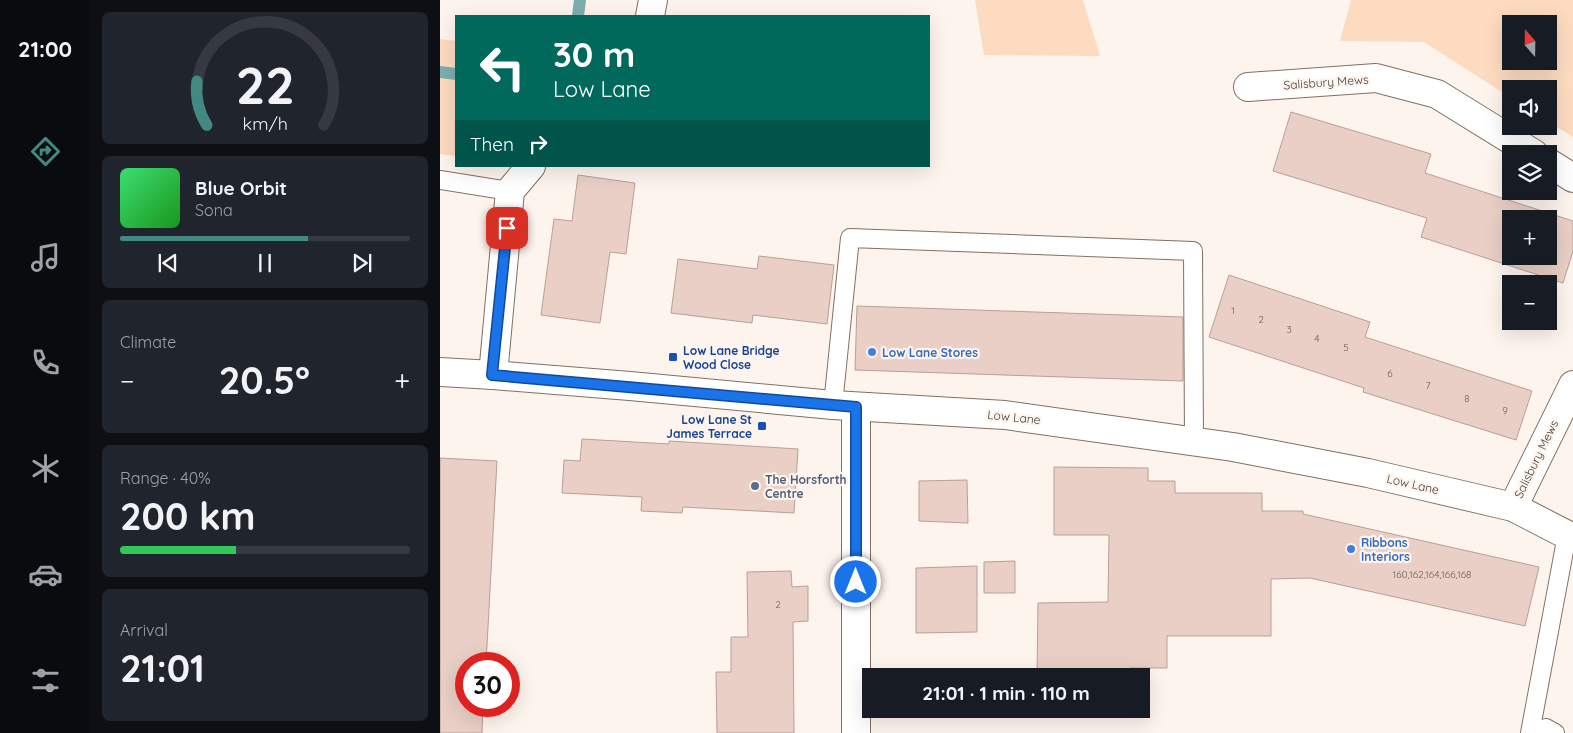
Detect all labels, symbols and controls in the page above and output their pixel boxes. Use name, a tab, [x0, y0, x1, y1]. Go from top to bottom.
north arrow	[1502, 15, 1558, 70]
map controls	[1502, 15, 1557, 330]
text: 30 m	[553, 32, 635, 76]
text: 21:00	[18, 35, 72, 63]
icon: left	[470, 35, 535, 100]
text: 22	[235, 52, 295, 117]
street label: Salisbury Mews	[1283, 72, 1369, 92]
text: Low Lane	[553, 75, 651, 103]
button: sound	[1502, 80, 1557, 135]
text: km/h	[242, 112, 288, 134]
icon: right	[524, 130, 552, 158]
text: Then	[470, 132, 514, 156]
icon: directions	[28, 134, 63, 169]
button: layers	[1502, 145, 1557, 200]
text: Blue Orbit	[195, 176, 287, 200]
text: Sona	[195, 200, 233, 220]
pin	[486, 207, 528, 249]
button: +	[1502, 210, 1557, 265]
icon: arrive	[493, 214, 521, 242]
icon: music	[28, 240, 63, 275]
icon: previous	[154, 249, 182, 277]
icon: pause	[251, 249, 279, 277]
icon: next	[348, 249, 376, 277]
button: −	[1502, 275, 1557, 330]
house number: 1	[1231, 304, 1235, 317]
house number: 2	[1258, 313, 1264, 326]
house number: 3	[1286, 323, 1292, 336]
text: Climate	[120, 332, 176, 352]
house number: 4	[1314, 332, 1320, 345]
house number: 5	[1343, 341, 1349, 354]
place label: Low Lane Bridge Wood Close	[683, 343, 780, 372]
icon: phone	[28, 345, 63, 380]
place label: Low Lane Stores	[882, 345, 978, 360]
marker: Low Lane Stores	[866, 346, 878, 358]
marker: Low Lane Bridge Wood Close	[667, 351, 679, 363]
text: 20.5°	[219, 356, 310, 404]
text: −	[120, 363, 135, 398]
text: +	[394, 363, 410, 398]
house number: 6	[1387, 367, 1393, 380]
house number: 7	[1425, 379, 1431, 392]
house number: 8	[1464, 392, 1470, 405]
house number: 9	[1502, 404, 1508, 417]
street label: Low Lane	[987, 407, 1042, 427]
place label: Low Lane St James Terrace	[666, 412, 752, 441]
street label: Salisbury Mews	[1511, 417, 1562, 501]
marker: Low Lane St James Terrace	[756, 420, 768, 432]
icon: climate	[28, 451, 63, 486]
text: Range · 40%	[120, 468, 211, 488]
street label: Low Lane	[1385, 471, 1441, 497]
place label: The Horsforth Centre	[765, 472, 847, 501]
marker: The Horsforth Centre	[749, 480, 761, 492]
text: 200 km	[120, 492, 256, 540]
place label: Ribbons Interiors	[1361, 535, 1410, 564]
marker: Ribbons Interiors	[1345, 543, 1357, 555]
position arrow	[829, 555, 881, 607]
icon: car	[28, 557, 63, 592]
house number: 160,162,164,166,168	[1393, 568, 1471, 581]
house number: 2	[775, 598, 781, 611]
text: Arrival	[120, 620, 168, 640]
text: 21:01	[120, 644, 205, 692]
speed limit sign: 30	[455, 652, 520, 717]
icon: filters	[28, 663, 63, 698]
text: 21:01 · 1 min · 110 m	[922, 681, 1090, 705]

